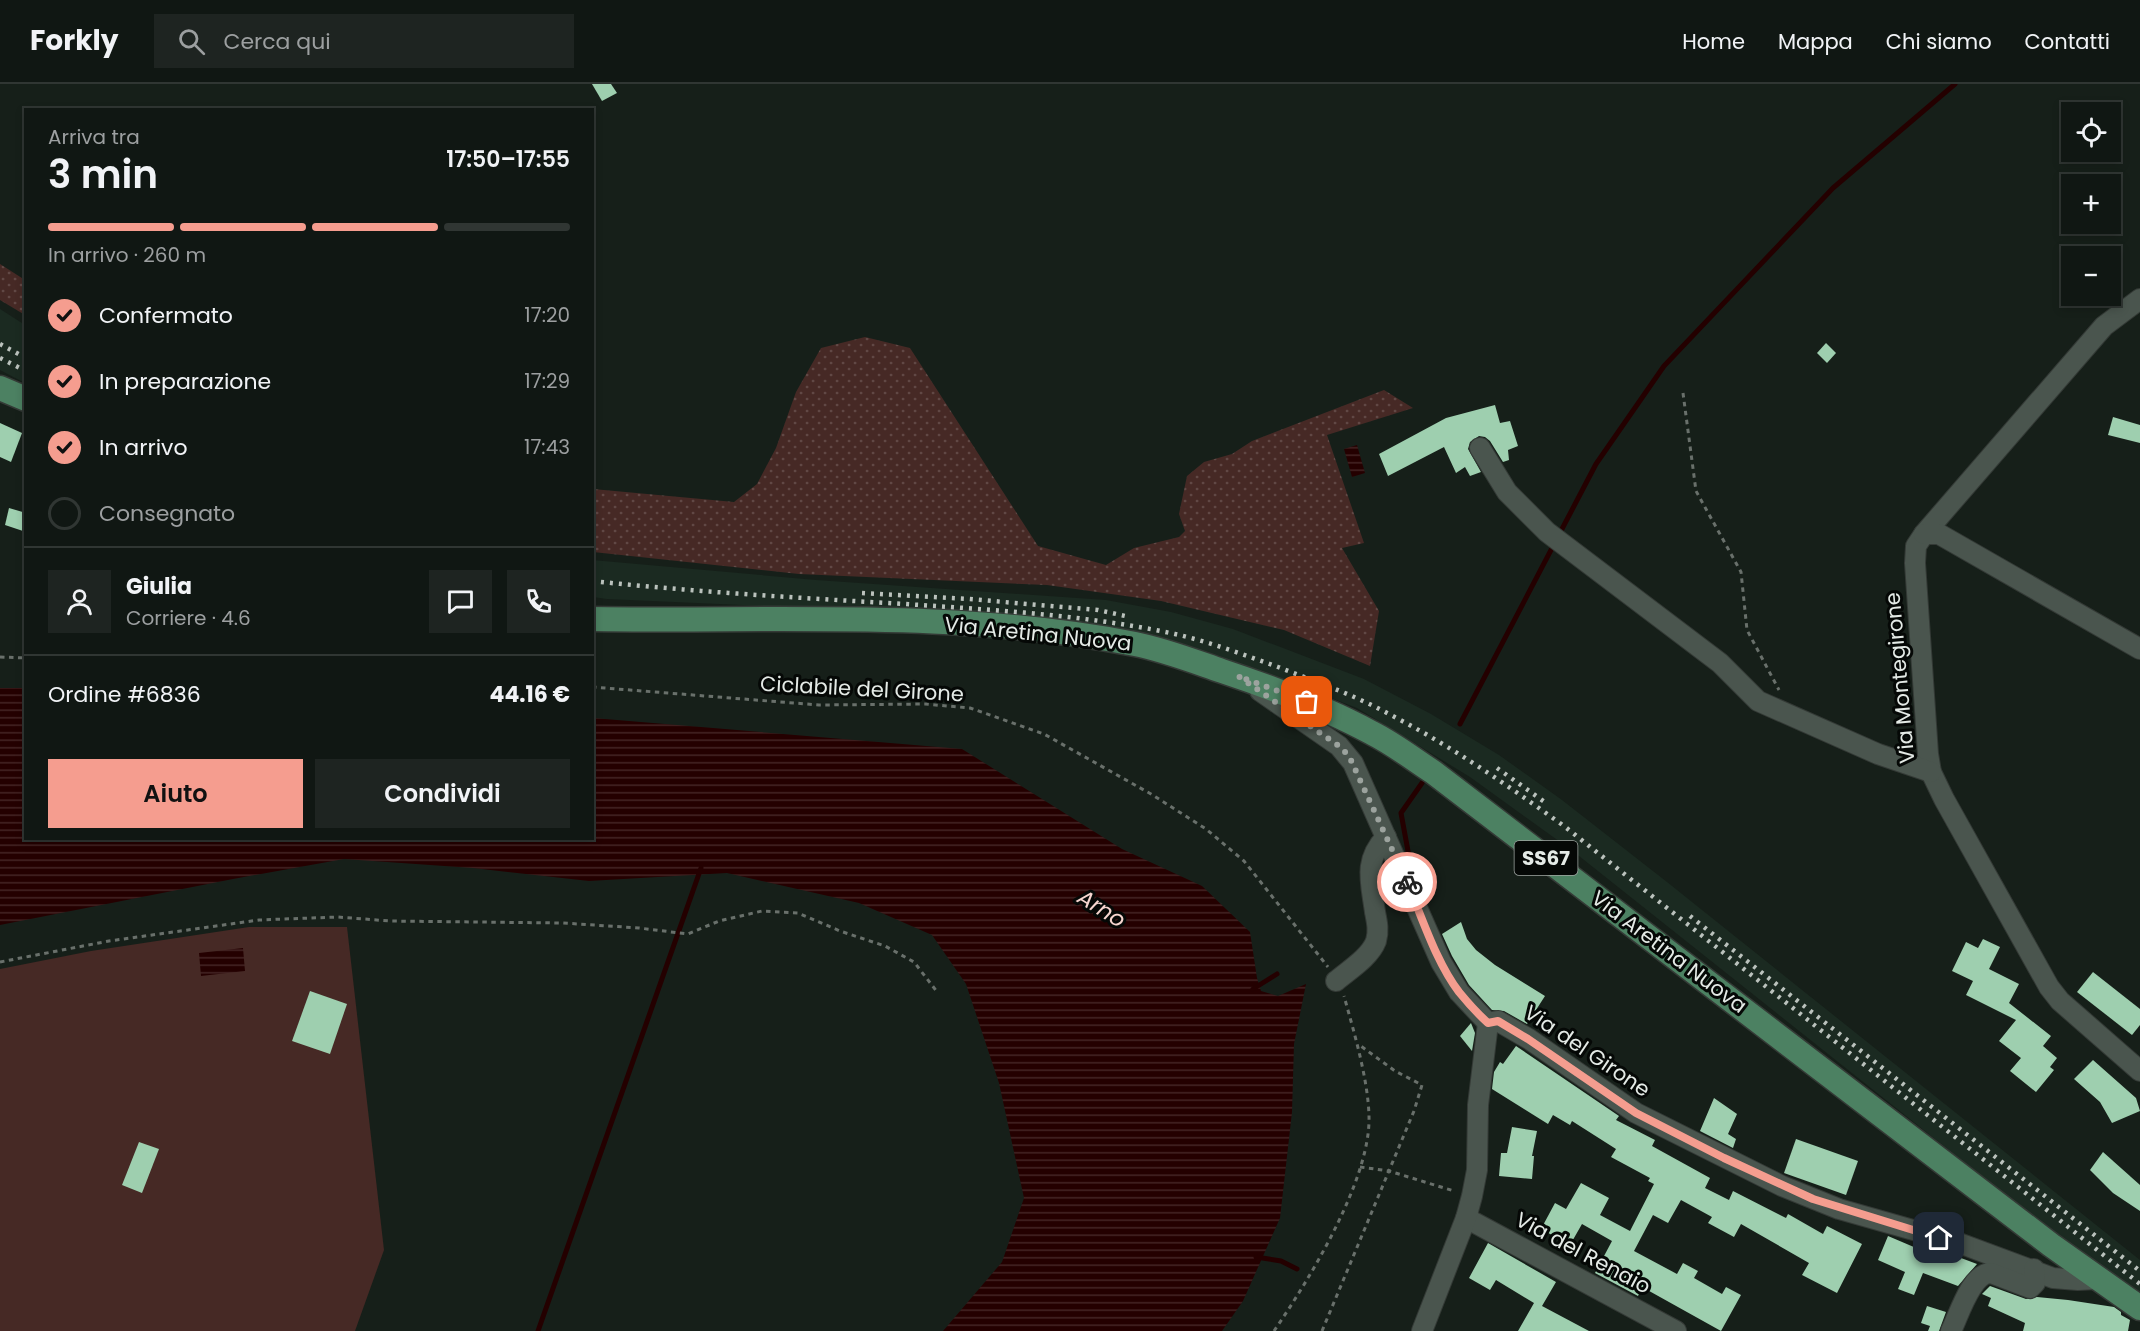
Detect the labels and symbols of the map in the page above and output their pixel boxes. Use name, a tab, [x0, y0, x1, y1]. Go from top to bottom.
street label: Via Montegirone	[1878, 591, 1921, 765]
street label: Via Aretina Nuova	[943, 609, 1133, 658]
street label: Ciclabile del Girone	[759, 669, 965, 708]
pin	[1281, 676, 1332, 727]
road number: SS67	[1514, 841, 1578, 875]
courier	[1377, 852, 1437, 912]
water label: Arno	[1071, 881, 1132, 935]
street label: Via Aretina Nuova	[1586, 883, 1753, 1020]
street label: Via del Girone	[1518, 998, 1656, 1104]
street label: Via del Renaio	[1511, 1205, 1656, 1300]
pin	[1913, 1212, 1964, 1263]

